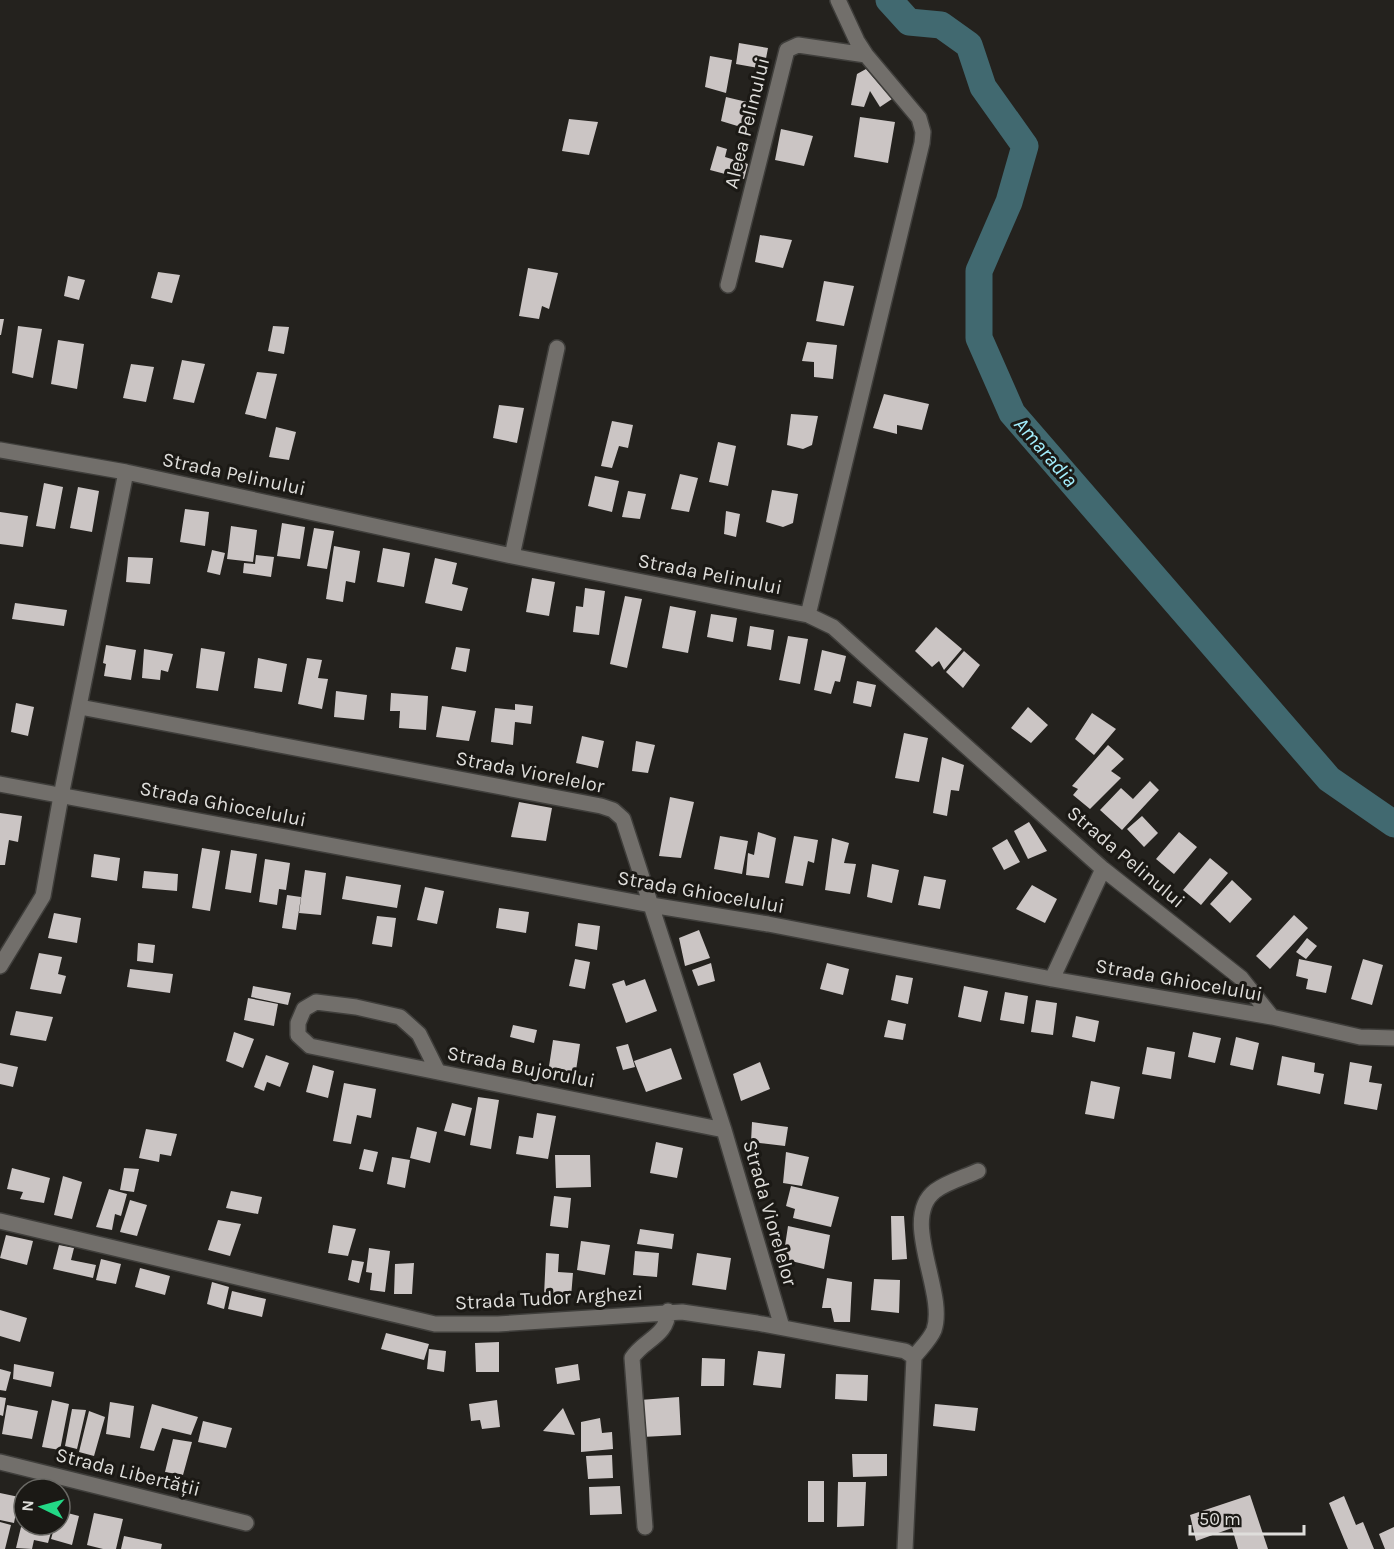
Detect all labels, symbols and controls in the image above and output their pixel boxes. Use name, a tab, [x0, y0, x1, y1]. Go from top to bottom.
street label: Aleea Pelinului	[720, 55, 774, 191]
water label: Amaradia	[1009, 412, 1083, 492]
street label: Strada Pelinului	[160, 448, 308, 500]
street label: Strada Pelinului	[636, 549, 784, 599]
street label: Strada Viorelelor	[454, 746, 607, 798]
street label: Strada Ghiocelului	[138, 777, 308, 831]
street label: Strada Pelinului	[1063, 801, 1189, 913]
street label: Strada Ghiocelului	[616, 866, 786, 918]
street label: Strada Ghiocelului	[1094, 954, 1264, 1006]
street label: Strada Bujorului	[445, 1041, 597, 1093]
street label: Strada Viorelelor	[738, 1137, 802, 1289]
street label: Strada Tudor Arghezi	[454, 1282, 644, 1314]
street label: Strada Libertății	[53, 1443, 203, 1501]
north arrow	[12, 1477, 72, 1537]
scale bar	[1190, 1498, 1304, 1536]
text: N	[18, 1499, 38, 1512]
text: 50 m	[1199, 1508, 1241, 1530]

